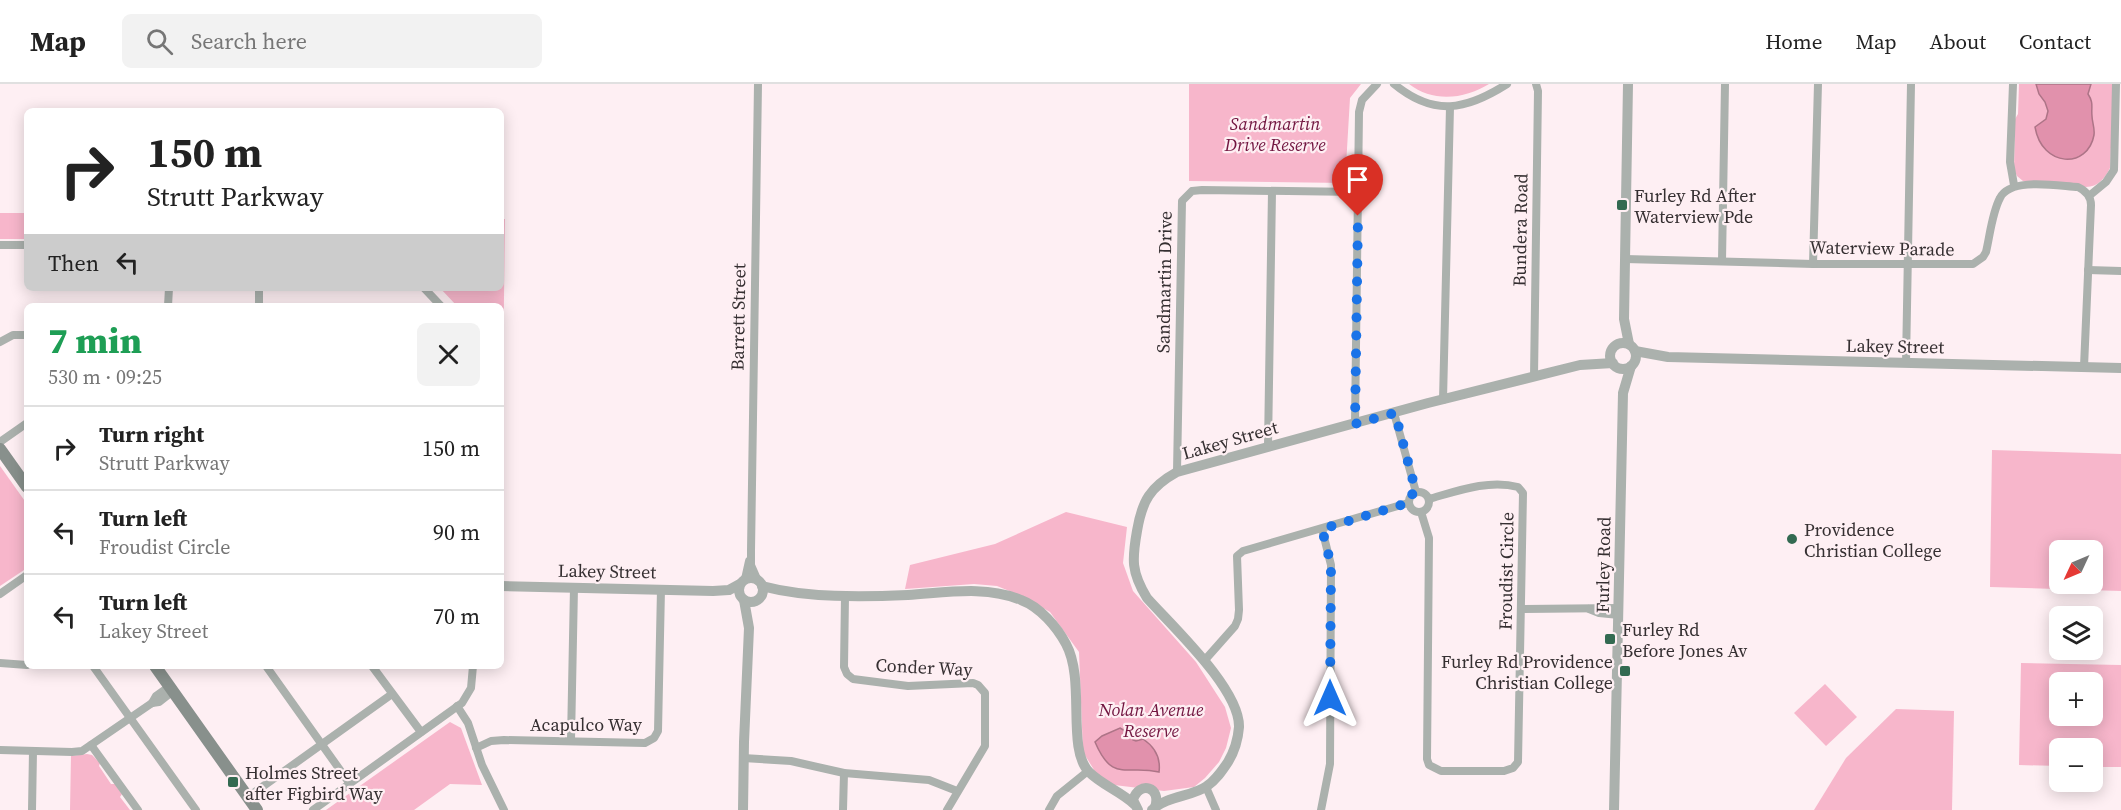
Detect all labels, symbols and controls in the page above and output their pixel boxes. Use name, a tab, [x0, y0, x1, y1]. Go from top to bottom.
search box	[122, 14, 542, 68]
text: Map	[30, 22, 86, 60]
icon: search	[143, 25, 176, 58]
text: Search here	[191, 26, 307, 56]
text: Home	[1765, 27, 1823, 56]
text: Map	[1856, 27, 1897, 56]
text: About	[1930, 27, 1986, 56]
text: Contact	[2019, 27, 2091, 56]
park label: Sandmartin Drive Reserve	[1224, 111, 1326, 157]
text: 150 m	[147, 123, 262, 181]
icon: right	[48, 132, 126, 210]
pin	[1332, 154, 1383, 216]
icon: arrive	[1341, 163, 1374, 196]
street label: Bundera Road	[1507, 173, 1533, 287]
text: Strutt Parkway	[147, 178, 323, 215]
place label: Furley Rd After Waterview Pde	[1634, 183, 1756, 229]
marker: Furley Rd After Waterview Pde	[1615, 198, 1629, 212]
street label: Sandmartin Drive	[1150, 211, 1178, 353]
street label: Waterview Parade	[1809, 234, 1955, 262]
icon: left	[111, 246, 144, 279]
text: Then	[48, 248, 99, 278]
street label: Barrett Street	[725, 263, 751, 371]
text: 7 min	[48, 316, 142, 365]
button: close	[417, 323, 480, 386]
street label: Lakey Street	[1846, 333, 1945, 359]
text: 530 m · 09:25	[48, 363, 162, 391]
street label: Lakey Street	[1179, 414, 1281, 466]
text: Turn right	[99, 419, 204, 449]
icon: right	[48, 432, 81, 465]
text: 150 m	[422, 433, 480, 463]
text: Strutt Parkway	[99, 449, 230, 477]
text: Turn left	[99, 503, 187, 533]
street label: Froudist Circle	[1492, 512, 1520, 630]
icon: left	[48, 516, 81, 549]
text: 90 m	[433, 517, 480, 547]
street label: Furley Road	[1590, 517, 1616, 613]
place label: Providence Christian College	[1804, 517, 1942, 563]
marker: Providence Christian College	[1785, 532, 1799, 546]
text: Froudist Circle	[99, 533, 230, 561]
north arrow	[2049, 540, 2103, 594]
map controls	[2049, 540, 2103, 792]
street label: Lakey Street	[558, 558, 657, 584]
text: Turn left	[99, 587, 187, 617]
icon: left	[48, 600, 81, 633]
text: 70 m	[433, 601, 480, 631]
button: layers	[2049, 606, 2103, 660]
text: Lakey Street	[99, 617, 208, 645]
place label: Furley Rd Before Jones Av	[1622, 617, 1747, 663]
marker: Furley Rd Before Jones Av	[1603, 632, 1617, 646]
place label: Furley Rd Providence Christian College	[1441, 649, 1613, 695]
street label: Conder Way	[875, 652, 974, 682]
marker: Furley Rd Providence Christian College	[1618, 664, 1632, 678]
position arrow	[1298, 666, 1362, 730]
button: +	[2049, 672, 2103, 726]
park label: Nolan Avenue Reserve	[1098, 697, 1204, 743]
street label: Acapulco Way	[530, 712, 643, 737]
button: −	[2049, 738, 2103, 792]
place label: Holmes Street after Figbird Way	[245, 760, 384, 806]
marker: Holmes Street after Figbird Way	[226, 775, 240, 789]

